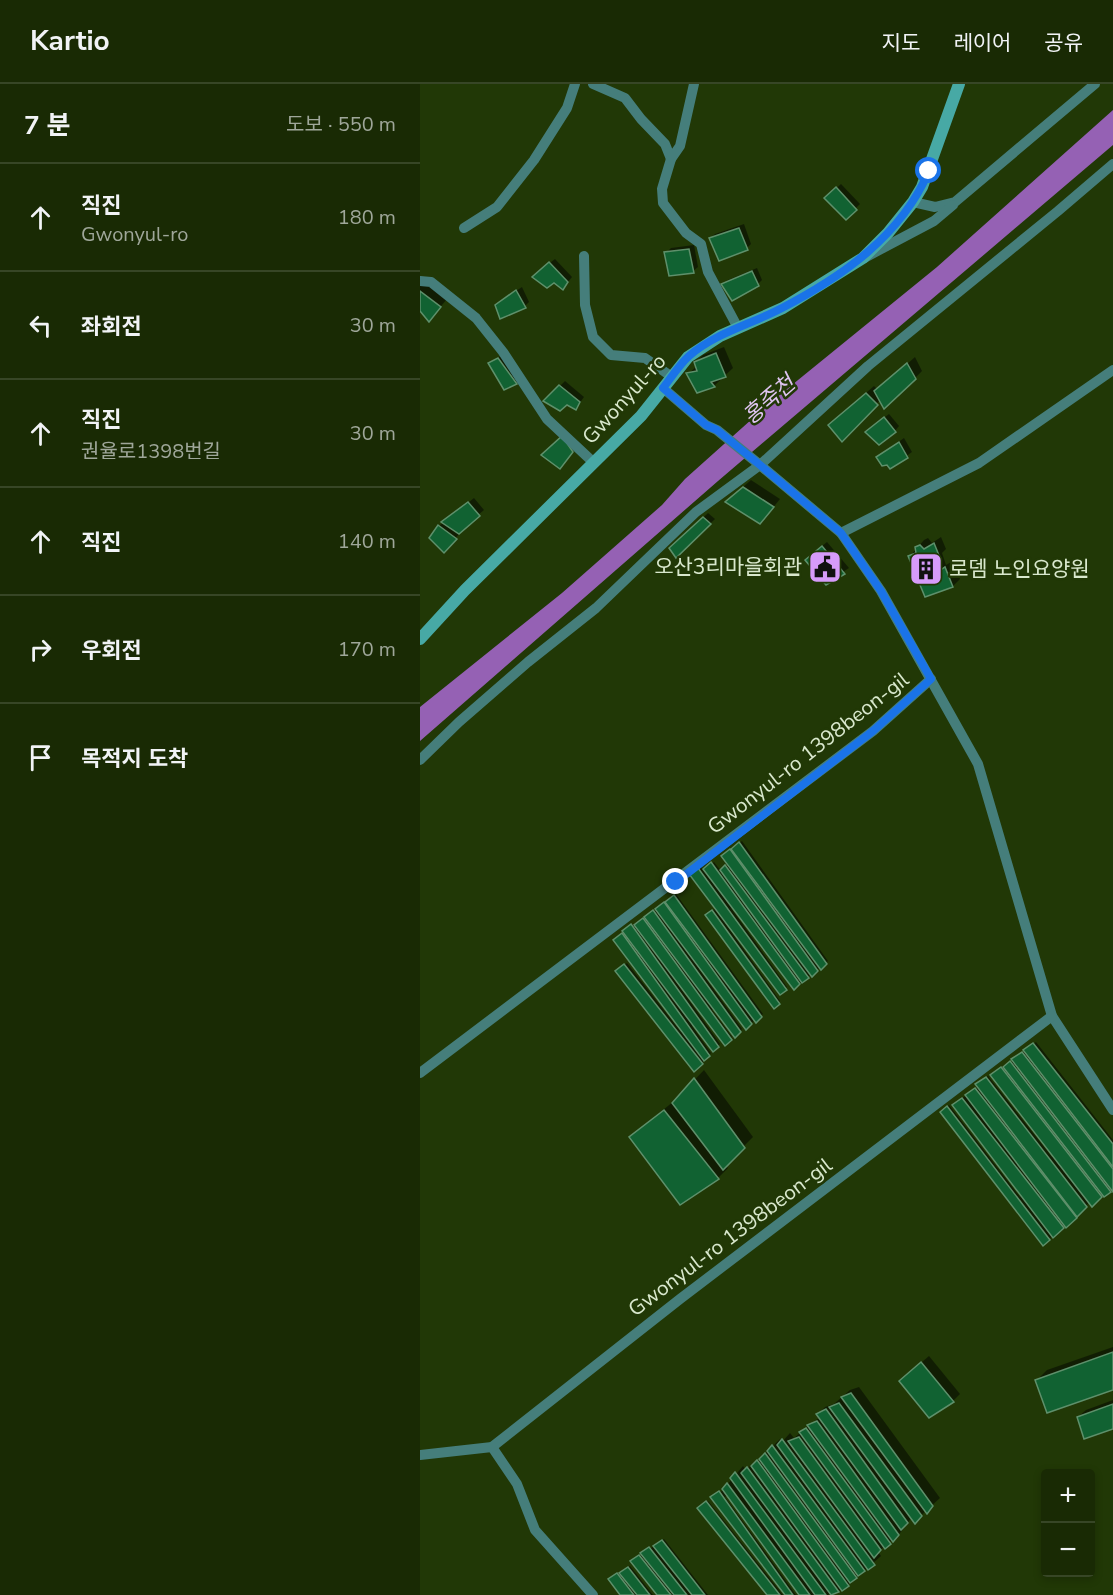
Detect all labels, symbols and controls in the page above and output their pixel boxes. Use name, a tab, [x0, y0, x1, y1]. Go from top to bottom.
text: Kartio	[30, 22, 110, 60]
text: 지도	[882, 29, 920, 57]
text: 레이어	[953, 29, 1011, 57]
text: 공유	[1044, 29, 1083, 57]
text: 7 분	[24, 108, 71, 143]
text: 도보 · 550 m	[286, 111, 396, 138]
route start	[915, 157, 941, 183]
text: 직진	[81, 191, 121, 221]
icon: ahead	[24, 201, 57, 234]
text: 180 m	[338, 204, 396, 231]
text: Gwonyul-ro	[81, 221, 188, 248]
icon: left	[24, 309, 57, 342]
text: 좌회전	[81, 312, 142, 342]
text: 30 m	[350, 312, 396, 339]
street label: Gwonyul-ro	[576, 348, 672, 450]
water label: 홍죽천	[736, 367, 804, 431]
text: 직진	[81, 405, 121, 435]
icon: ahead	[24, 417, 57, 450]
text: 30 m	[350, 420, 396, 447]
text: 권율로1398번길	[81, 438, 221, 465]
icon: ahead	[24, 525, 57, 558]
text: 직진	[81, 528, 121, 558]
text: 140 m	[338, 528, 396, 555]
public building icon: 오산3리마을회관	[807, 549, 843, 585]
building icon: 로뎀 노인요양원	[908, 551, 944, 587]
place label: 오산3리마을회관	[654, 553, 802, 581]
place label: 로뎀 노인요양원	[949, 555, 1090, 583]
icon: right	[24, 633, 57, 666]
text: 우회전	[81, 636, 142, 666]
text: 170 m	[338, 636, 396, 663]
street label: Gwonyul-ro 1398beon-gil	[702, 665, 915, 840]
icon: arrive	[24, 741, 57, 774]
text: 목적지 도착	[81, 744, 188, 774]
route end	[662, 868, 688, 894]
street label: Gwonyul-ro 1398beon-gil	[622, 1151, 838, 1323]
map controls	[1041, 1469, 1095, 1577]
button: +	[1041, 1469, 1095, 1523]
button: −	[1041, 1523, 1095, 1577]

